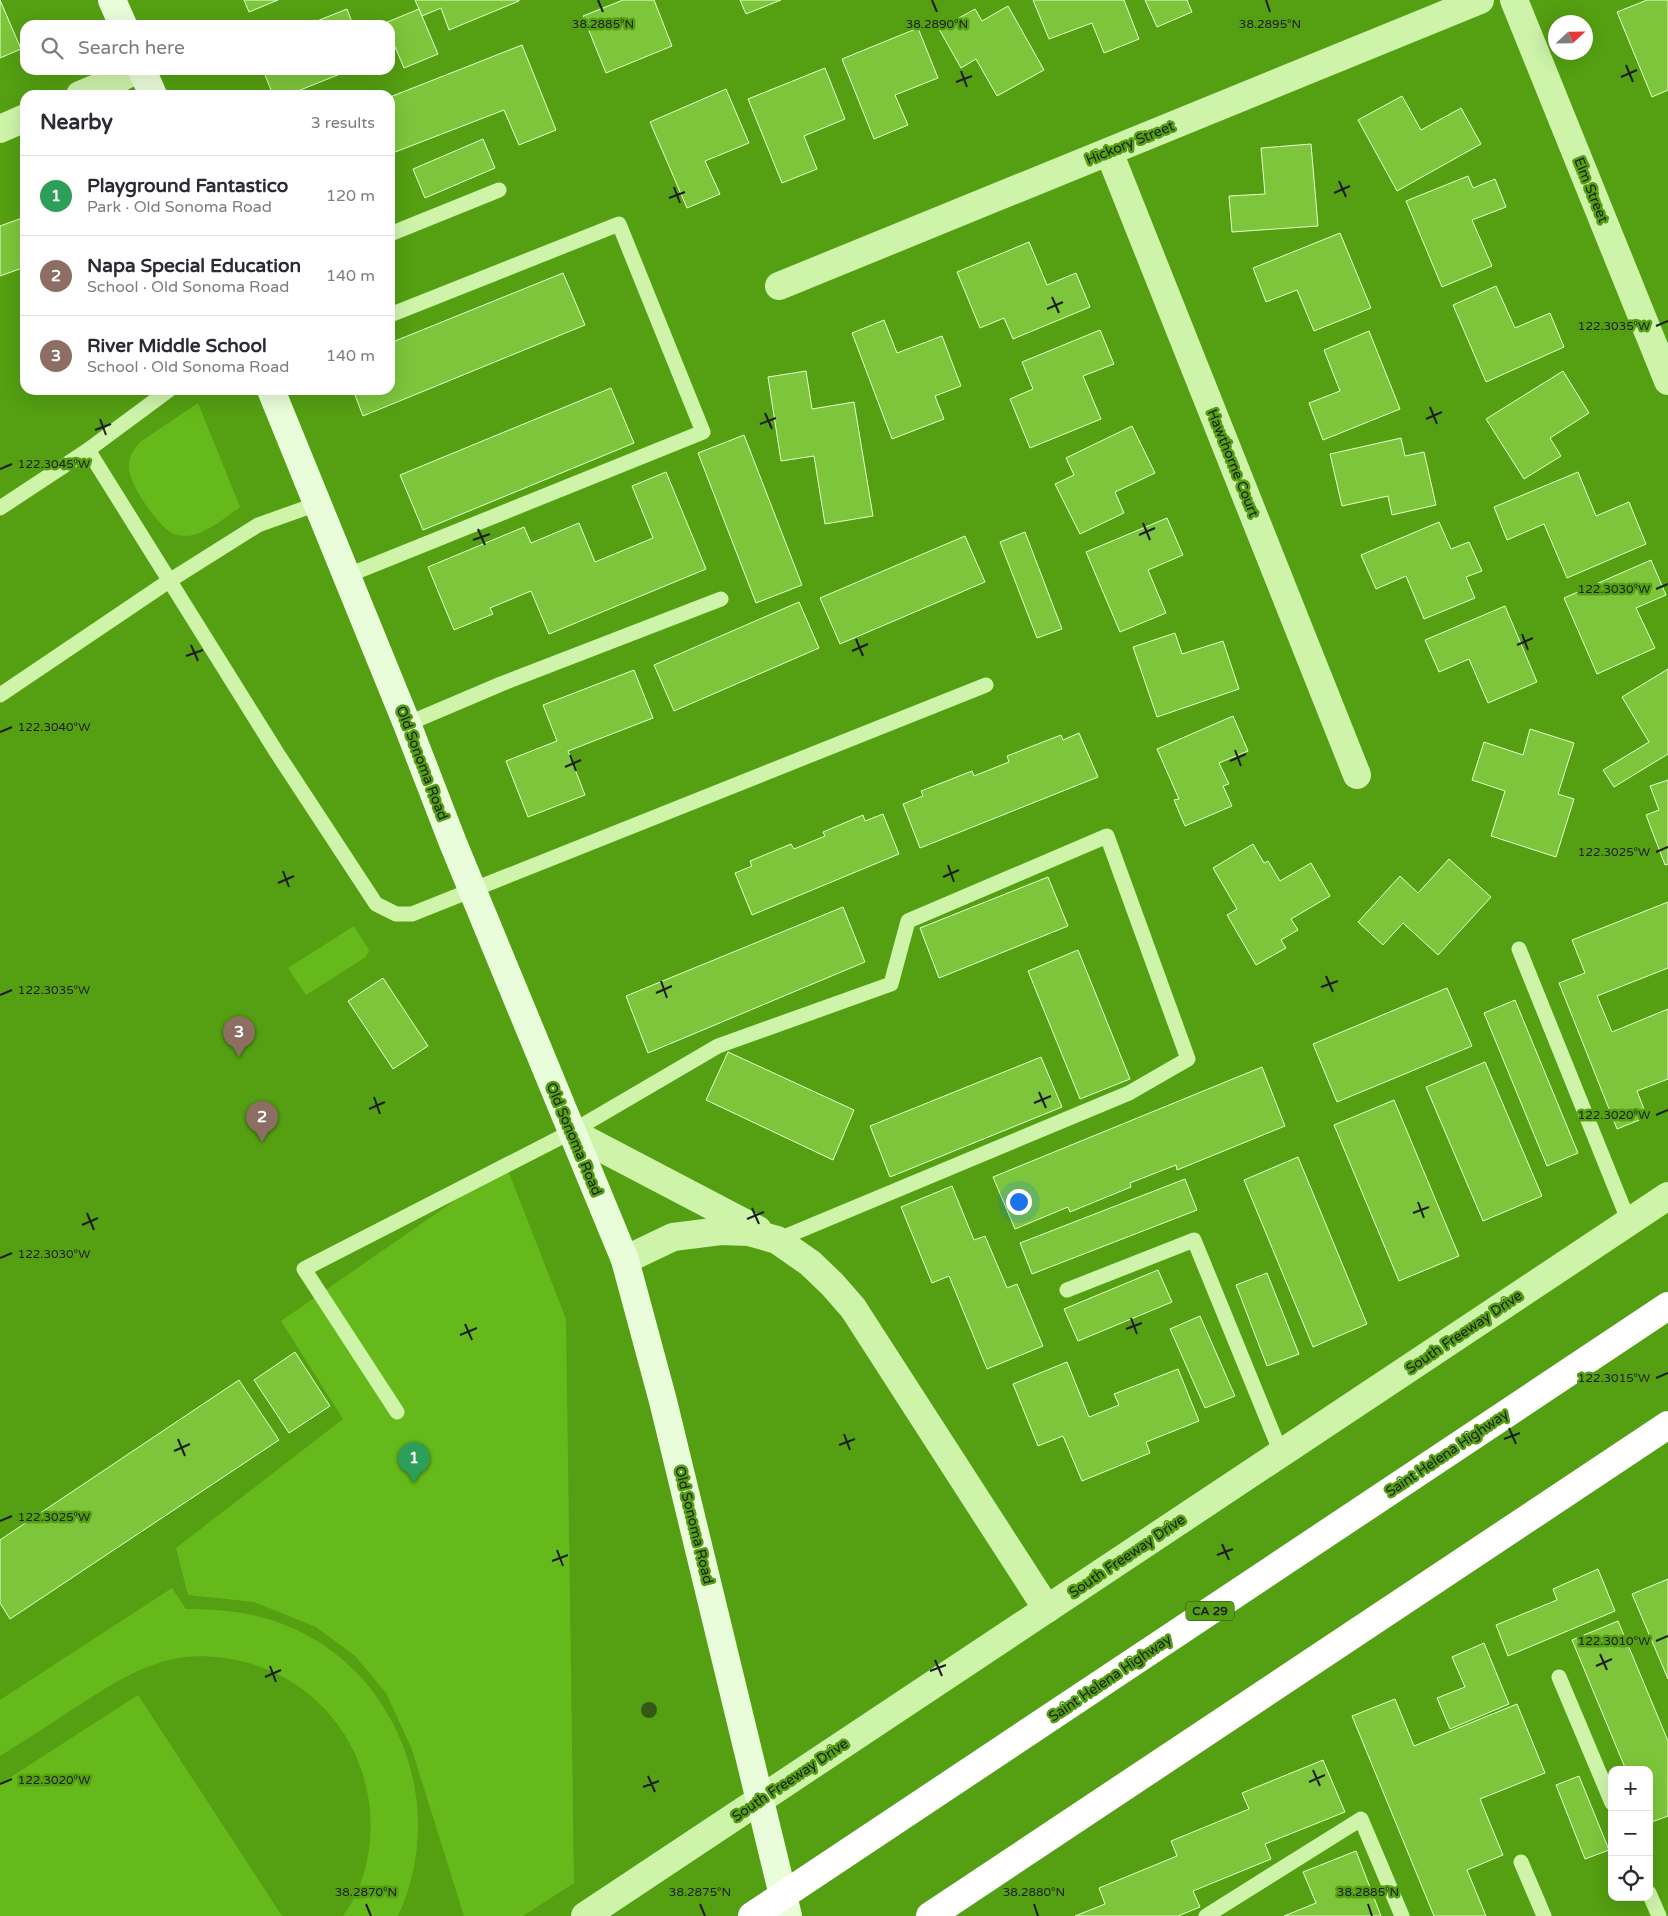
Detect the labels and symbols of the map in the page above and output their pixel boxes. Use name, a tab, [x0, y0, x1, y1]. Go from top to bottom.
north arrow	[1548, 15, 1593, 60]
text: 38.2885°N	[572, 17, 634, 31]
text: 38.2890°N	[906, 17, 968, 31]
text: 38.2895°N	[1239, 17, 1301, 31]
street label: Hickory Street	[1083, 117, 1177, 168]
street label: Elm Street	[1570, 155, 1612, 226]
text: 122.3035°W	[1578, 319, 1650, 333]
street label: Hawthorne Court	[1204, 407, 1263, 520]
text: 122.3045°W	[18, 457, 90, 471]
text: 122.3030°W	[1578, 582, 1650, 596]
street label: Old Sonoma Road	[392, 704, 452, 822]
text: 122.3040°W	[18, 720, 90, 734]
text: 122.3025°W	[1578, 845, 1650, 859]
text: 122.3035°W	[18, 983, 90, 997]
pin: 3	[223, 1016, 255, 1057]
street label: Old Sonoma Road	[543, 1080, 605, 1198]
pin: 2	[246, 1101, 278, 1142]
text: 122.3020°W	[1578, 1108, 1650, 1122]
your location	[1006, 1189, 1032, 1215]
text: 122.3030°W	[18, 1247, 90, 1261]
street label: South Freeway Drive	[1403, 1287, 1525, 1377]
text: 122.3015°W	[1578, 1371, 1650, 1385]
street label: Saint Helena Highway	[1382, 1405, 1512, 1500]
pin: 1	[398, 1442, 430, 1483]
street label: Old Sonoma Road	[671, 1464, 717, 1586]
text: 122.3025°W	[18, 1510, 90, 1524]
street label: South Freeway Drive	[1066, 1511, 1188, 1601]
road number: CA 29	[1186, 1602, 1234, 1620]
street label: Saint Helena Highway	[1045, 1630, 1175, 1725]
text: 122.3010°W	[1578, 1634, 1650, 1648]
street label: South Freeway Drive	[729, 1735, 851, 1825]
text: 122.3020°W	[18, 1773, 90, 1787]
text: 38.2870°N	[335, 1885, 397, 1899]
text: 38.2875°N	[669, 1885, 731, 1899]
text: 38.2880°N	[1003, 1885, 1065, 1899]
text: 38.2885°N	[1337, 1885, 1399, 1899]

